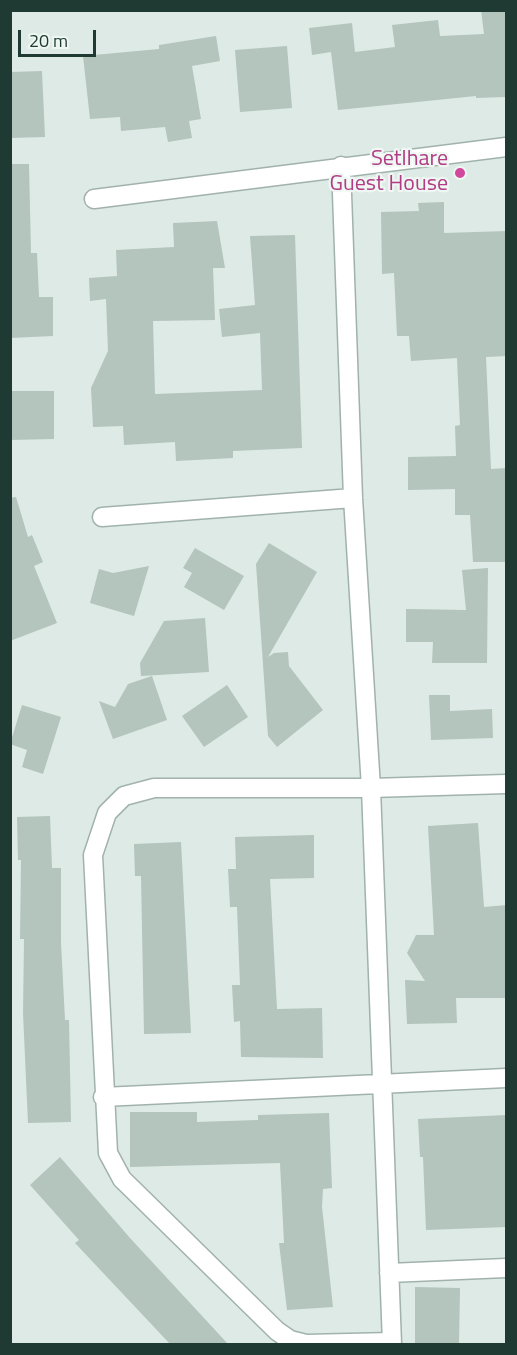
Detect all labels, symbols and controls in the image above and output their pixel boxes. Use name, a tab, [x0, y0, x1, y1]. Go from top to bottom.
scale bar	[21, 18, 99, 56]
text: 20 m	[29, 27, 68, 54]
place label: Setlhare Guest House	[329, 147, 448, 198]
marker: Setlhare Guest House	[453, 166, 467, 180]

